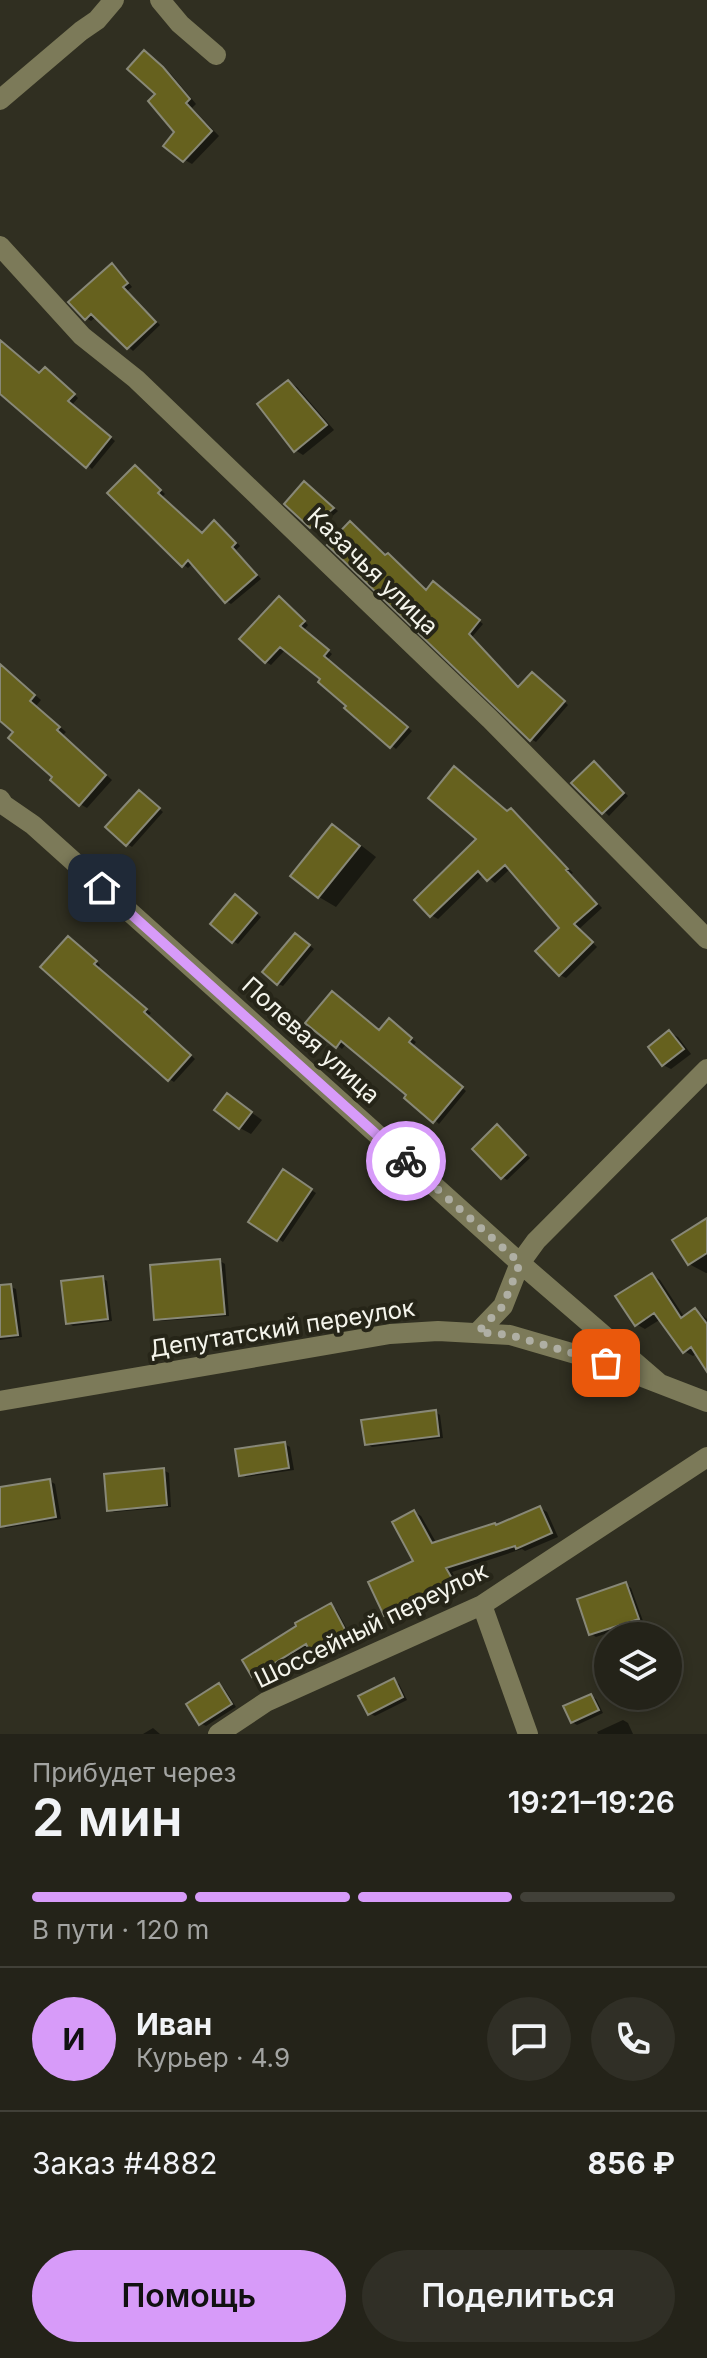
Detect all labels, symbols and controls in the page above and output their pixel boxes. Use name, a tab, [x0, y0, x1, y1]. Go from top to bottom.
street label: Казачья улица	[302, 501, 444, 641]
pin	[68, 854, 136, 922]
icon: home	[80, 866, 124, 910]
street label: Полевая улица	[236, 971, 386, 1109]
courier	[366, 1121, 446, 1201]
icon: bike	[384, 1139, 428, 1183]
street label: Депутатский переулок	[147, 1293, 417, 1363]
pin	[572, 1329, 640, 1397]
icon: bag	[584, 1341, 628, 1385]
street label: Шоссейный переулок	[250, 1556, 492, 1694]
map controls	[594, 1622, 682, 1710]
button: layers	[594, 1622, 682, 1710]
text: Прибудет через	[32, 1757, 236, 1788]
text: 19:21–19:26	[508, 1784, 675, 1820]
text: 2 мин	[32, 1786, 183, 1849]
text: В пути · 120 m	[32, 1914, 209, 1945]
button: chat	[487, 1997, 571, 2081]
button: phone	[591, 1997, 675, 2081]
text: Иван	[136, 2006, 212, 2042]
text: И	[63, 2021, 85, 2057]
text: Курьер · 4.9	[136, 2042, 290, 2073]
text: Заказ #4882	[32, 2145, 218, 2181]
text: 856 ₽	[587, 2145, 675, 2181]
button: Помощь	[32, 2250, 346, 2342]
button: Поделиться	[362, 2250, 675, 2342]

